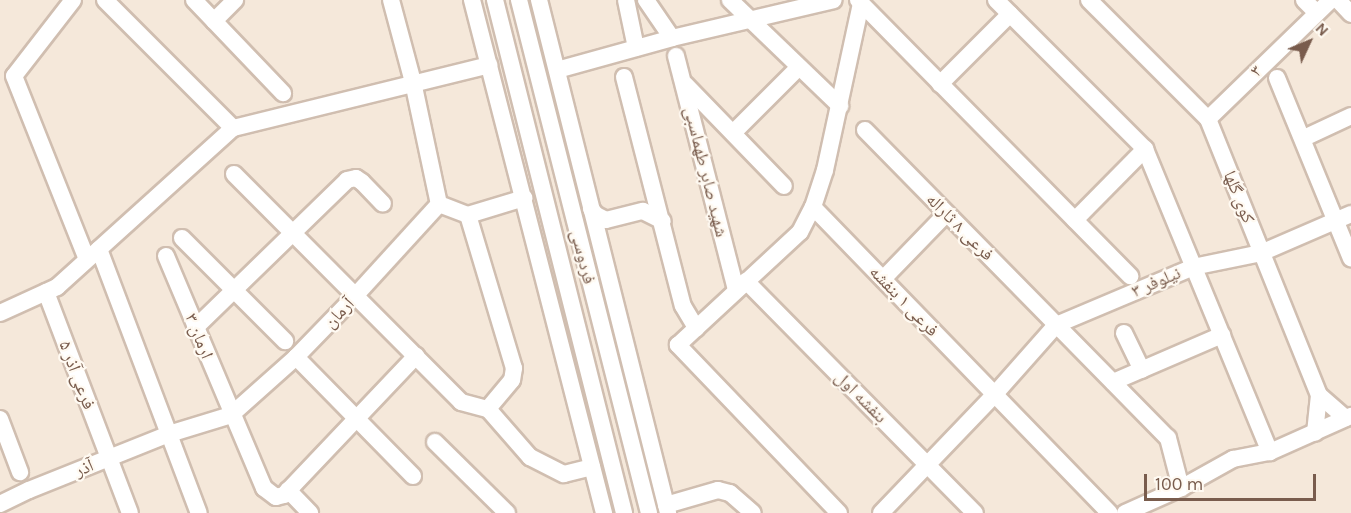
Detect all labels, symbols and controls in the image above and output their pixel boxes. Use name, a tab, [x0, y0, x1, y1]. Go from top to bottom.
north arrow	[1279, 12, 1339, 72]
text: N	[1311, 18, 1333, 40]
street label: ۳	[1246, 61, 1266, 81]
street label: شهید صابر طهماسبی	[679, 105, 733, 239]
street label: کوی گلها	[1219, 168, 1259, 226]
street label: فرعی ۸ ثاراله	[922, 189, 998, 265]
street label: فردوسی	[566, 228, 600, 286]
street label: فرعی ۱ بنفشه	[865, 261, 943, 341]
street label: نیلوفر ۳	[1128, 262, 1184, 302]
street label: آرمان	[319, 293, 359, 333]
street label: ارمان ۳	[180, 310, 218, 362]
street label: فرعی آذر ۵	[54, 338, 100, 412]
street label: بنفشه اول	[830, 366, 892, 428]
street label: آذر	[71, 454, 97, 482]
scale bar	[1147, 462, 1320, 500]
text: 100 m	[1155, 473, 1203, 495]

